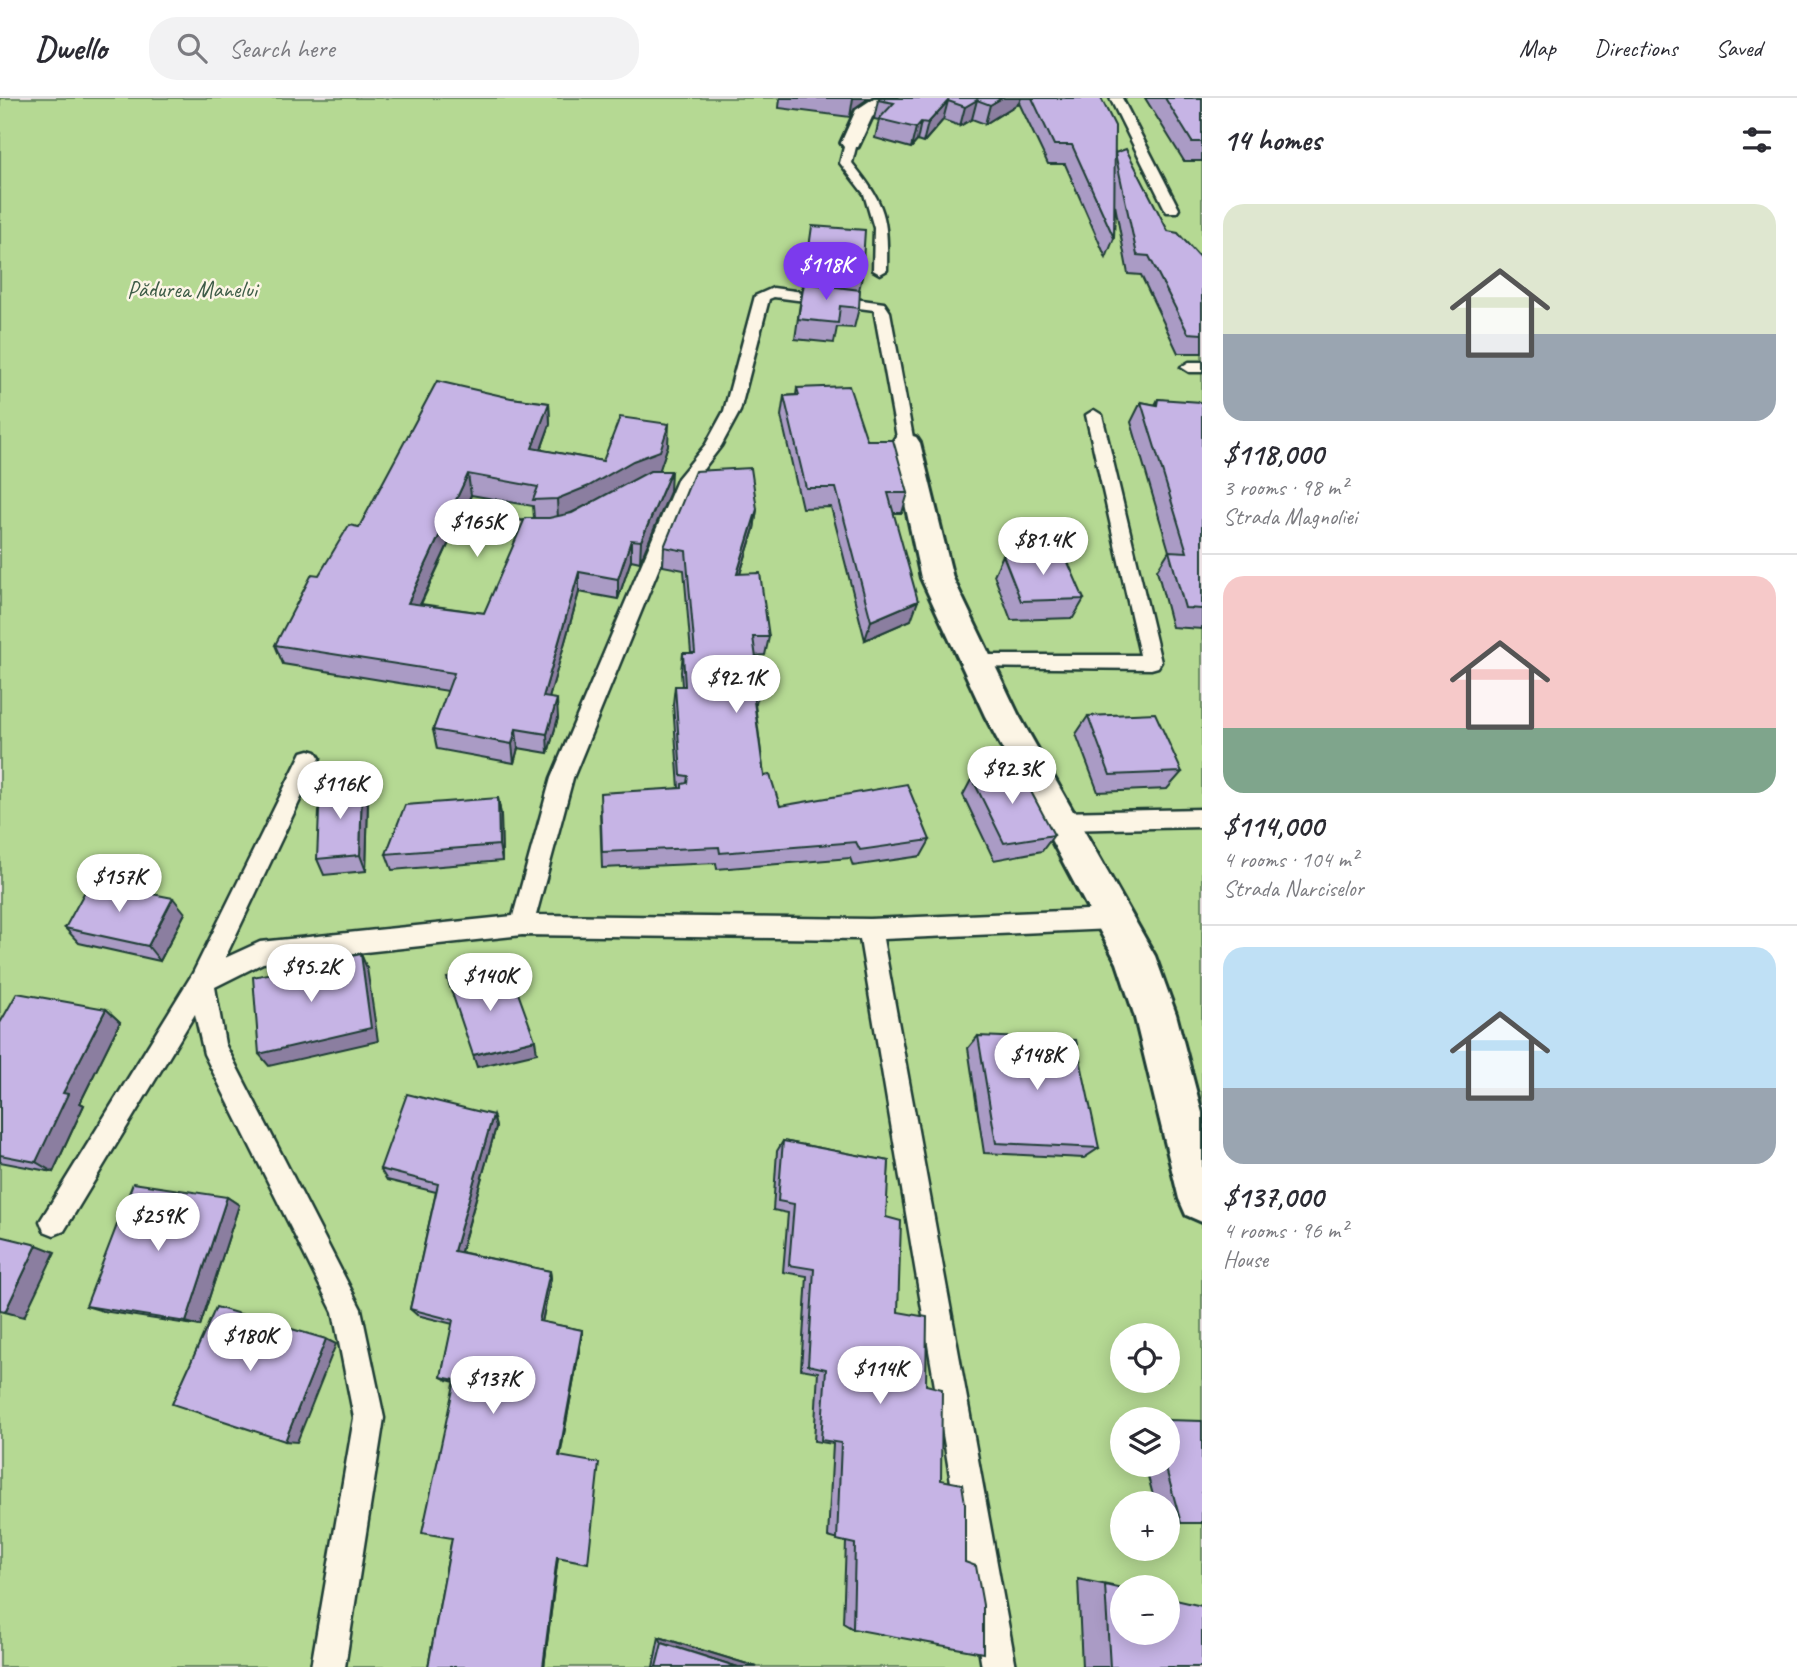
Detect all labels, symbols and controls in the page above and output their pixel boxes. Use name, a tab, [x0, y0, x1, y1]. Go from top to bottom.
search box	[149, 17, 639, 80]
text: Dwello	[35, 27, 107, 69]
icon: search	[173, 29, 211, 67]
text: Search here	[229, 32, 335, 65]
text: Map	[1519, 33, 1556, 63]
text: Directions	[1594, 33, 1677, 63]
text: Saved	[1715, 33, 1762, 63]
text: 14 homes	[1223, 121, 1321, 159]
icon: filters	[1738, 121, 1776, 159]
pin: $118K	[777, 242, 875, 302]
text: $118K	[799, 250, 853, 279]
icon: home	[1437, 250, 1563, 376]
park label: Pădurea Manelui	[127, 275, 260, 304]
text: $118,000	[1223, 435, 1323, 473]
text: 3 rooms · 98 m²	[1223, 473, 1347, 502]
pin: $165K	[428, 500, 526, 559]
text: Strada Magnoliei	[1223, 502, 1357, 531]
text: $165K	[450, 507, 504, 536]
pin: $81.4K	[986, 518, 1100, 577]
text: $81.4K	[1014, 525, 1072, 554]
icon: home	[1437, 622, 1563, 748]
pin: $92.1K	[679, 656, 793, 715]
text: $92.1K	[707, 663, 765, 692]
pin: $92.3K	[955, 746, 1069, 806]
text: $92.3K	[983, 754, 1041, 783]
pin: $116K	[291, 762, 389, 821]
text: $116K	[313, 769, 367, 798]
text: $114,000	[1223, 807, 1323, 845]
text: 4 rooms · 104 m²	[1223, 845, 1358, 874]
pin: $157K	[70, 854, 168, 914]
text: $157K	[93, 862, 145, 891]
text: Strada Narciselor	[1223, 874, 1364, 903]
pin: $95.2K	[254, 944, 368, 1004]
text: $95.2K	[283, 952, 340, 981]
pin: $140K	[441, 954, 539, 1013]
text: $140K	[463, 961, 517, 990]
icon: home	[1437, 993, 1563, 1119]
pin: $148K	[988, 1032, 1086, 1092]
text: $148K	[1010, 1040, 1064, 1069]
text: $137,000	[1223, 1178, 1323, 1216]
pin: $259K	[109, 1194, 207, 1253]
text: $259K	[132, 1201, 184, 1230]
text: 4 rooms · 96 m²	[1223, 1216, 1347, 1245]
text: House	[1223, 1245, 1268, 1274]
pin: $180K	[201, 1314, 299, 1373]
text: $180K	[223, 1321, 277, 1350]
map controls	[1110, 1323, 1180, 1645]
button: locate	[1110, 1323, 1180, 1393]
pin: $114K	[831, 1346, 929, 1406]
text: $114K	[853, 1354, 907, 1383]
pin: $137K	[444, 1356, 542, 1416]
text: $137K	[467, 1364, 520, 1393]
button: layers	[1110, 1407, 1180, 1477]
button: +	[1110, 1491, 1180, 1561]
button: −	[1110, 1575, 1180, 1645]

